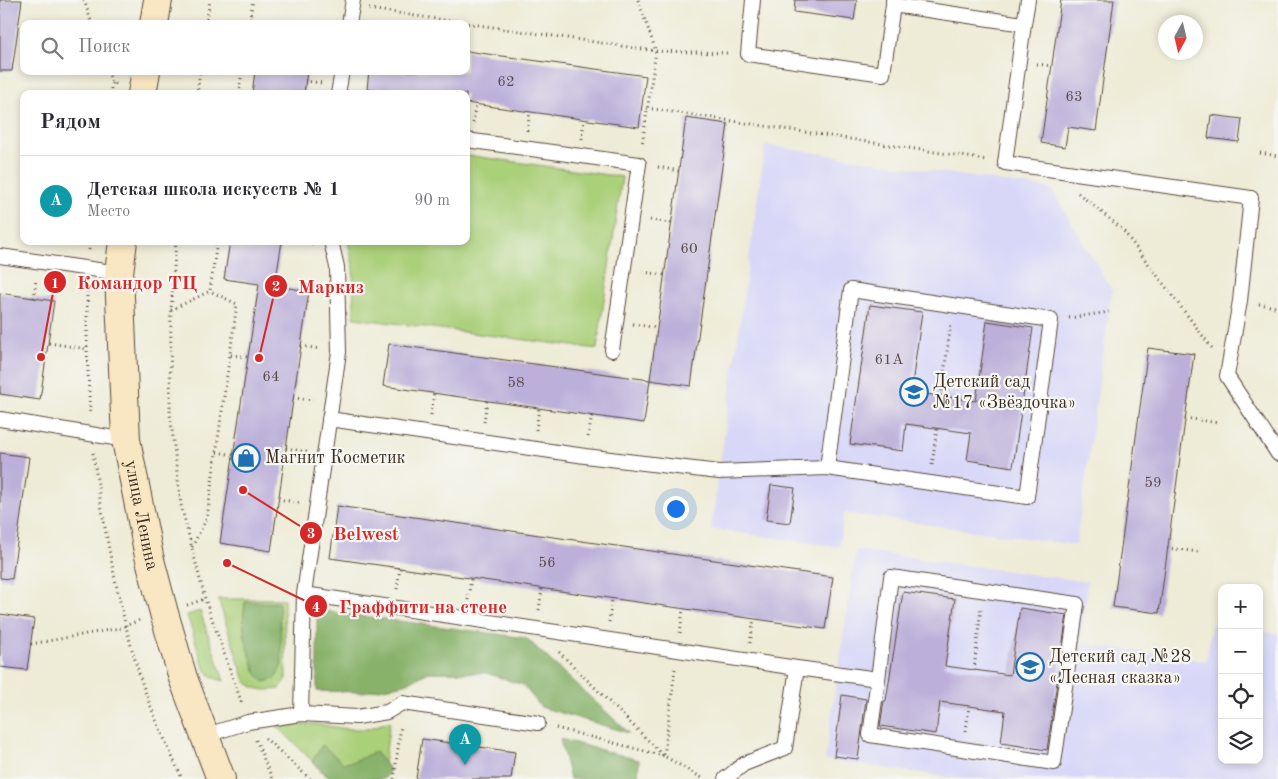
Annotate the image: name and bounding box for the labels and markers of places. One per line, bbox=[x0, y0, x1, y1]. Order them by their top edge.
callout: Командор ТЦ bbox=[42, 265, 208, 299]
callout: Маркиз bbox=[263, 269, 374, 303]
place label: Детский сад №17 «Звёздочка» bbox=[933, 373, 1076, 412]
school or university icon: Детский сад №17 «Звёздочка» bbox=[899, 377, 929, 407]
shop icon: Магнит Косметик bbox=[231, 443, 261, 473]
place label: Магнит Косметик bbox=[265, 449, 406, 467]
callout: Belwest bbox=[298, 516, 409, 550]
callout: Граффити на стене bbox=[304, 589, 517, 623]
place label: Детский сад №28 «Лесная сказка» bbox=[1049, 648, 1191, 687]
school or university icon: Детский сад №28 «Лесная сказка» bbox=[1015, 652, 1045, 682]
pin: A bbox=[449, 724, 481, 765]

